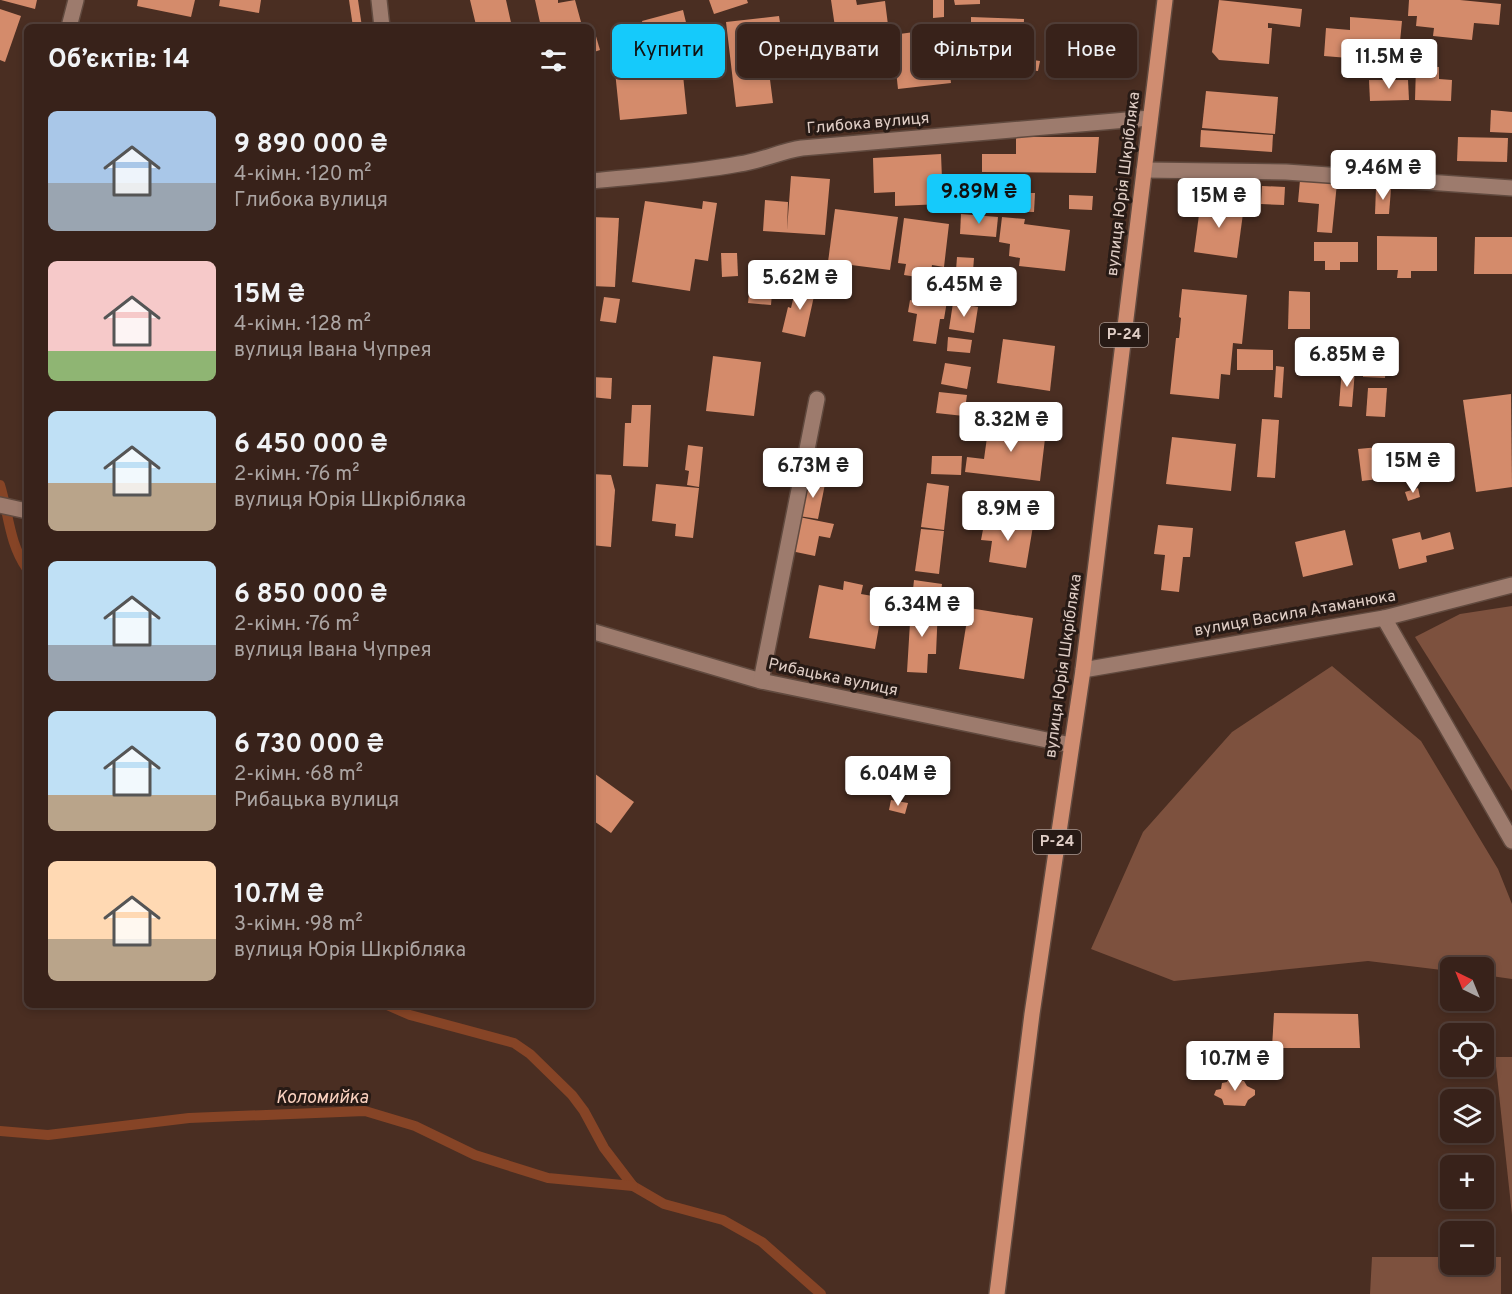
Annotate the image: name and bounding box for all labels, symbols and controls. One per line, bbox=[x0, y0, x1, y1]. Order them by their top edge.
chip: Купити bbox=[612, 24, 725, 78]
chip: Орендувати bbox=[737, 24, 900, 78]
chip: Фільтри bbox=[912, 24, 1034, 78]
chip: Нове bbox=[1046, 24, 1137, 78]
pin: 11.5M ₴ bbox=[1334, 39, 1444, 90]
text: Об’єктів: 14 bbox=[48, 44, 190, 77]
icon: filters bbox=[537, 44, 570, 77]
text: 11.5M ₴ bbox=[1355, 45, 1423, 71]
street label: вулиця Юрія Шкрібляка bbox=[1103, 91, 1145, 277]
street label: Глибока вулиця bbox=[806, 109, 930, 139]
text: 9 890 000 ₴ bbox=[234, 129, 388, 162]
icon: home bbox=[96, 135, 168, 207]
pin: 9.46M ₴ bbox=[1328, 150, 1438, 201]
text: 9.46M ₴ bbox=[1345, 156, 1421, 182]
text: 4-кімн. · 120 m² bbox=[234, 162, 372, 188]
pin: 9.89M ₴ bbox=[924, 174, 1034, 225]
pin: 15M ₴ bbox=[1177, 178, 1261, 229]
text: 9.89M ₴ bbox=[941, 180, 1017, 206]
text: 15M ₴ bbox=[1192, 184, 1246, 210]
text: Глибока вулиця bbox=[234, 188, 388, 214]
pin: 5.62M ₴ bbox=[745, 260, 855, 311]
text: 5.62M ₴ bbox=[762, 266, 838, 292]
pin: 6.45M ₴ bbox=[909, 267, 1019, 318]
text: 6.45M ₴ bbox=[926, 273, 1002, 299]
text: 15M ₴ bbox=[234, 279, 305, 312]
icon: home bbox=[96, 285, 168, 357]
text: 4-кімн. · 128 m² bbox=[234, 312, 371, 338]
road number: Р-24 bbox=[1100, 323, 1148, 347]
pin: 6.85M ₴ bbox=[1292, 337, 1402, 388]
text: вулиця Івана Чупрея bbox=[234, 338, 432, 364]
text: 6.85M ₴ bbox=[1309, 343, 1385, 369]
pin: 8.32M ₴ bbox=[956, 402, 1066, 453]
text: 8.32M ₴ bbox=[973, 408, 1049, 434]
text: 6 450 000 ₴ bbox=[234, 429, 388, 462]
icon: home bbox=[96, 435, 168, 507]
pin: 15M ₴ bbox=[1371, 443, 1455, 494]
pin: 6.73M ₴ bbox=[758, 448, 868, 499]
text: 15M ₴ bbox=[1386, 449, 1440, 475]
text: 6.73M ₴ bbox=[777, 454, 849, 480]
text: 2-кімн. · 76 m² bbox=[234, 462, 359, 488]
text: вулиця Юрія Шкрібляка bbox=[234, 488, 466, 514]
pin: 8.9M ₴ bbox=[959, 491, 1057, 542]
text: 8.9M ₴ bbox=[976, 497, 1040, 523]
street label: вулиця Юрія Шкрібляка bbox=[1041, 573, 1087, 759]
text: 6 850 000 ₴ bbox=[234, 579, 387, 612]
icon: home bbox=[96, 585, 168, 657]
street label: вулиця Василя Атаманюка bbox=[1193, 586, 1397, 642]
pin: 6.34M ₴ bbox=[867, 587, 977, 638]
text: 6.34M ₴ bbox=[884, 593, 960, 619]
text: 2-кімн. · 76 m² bbox=[234, 612, 359, 638]
text: вулиця Івана Чупрея bbox=[234, 638, 432, 664]
street label: Рибацька вулиця bbox=[766, 654, 900, 702]
text: 6 730 000 ₴ bbox=[234, 729, 384, 762]
icon: home bbox=[96, 735, 168, 807]
pin: 6.04M ₴ bbox=[843, 756, 953, 807]
text: 2-кімн. · 68 m² bbox=[234, 762, 363, 788]
text: 6.04M ₴ bbox=[859, 762, 937, 788]
text: Рибацька вулиця bbox=[234, 788, 399, 814]
road number: Р-24 bbox=[1033, 830, 1081, 854]
text: 10.7M ₴ bbox=[234, 879, 324, 912]
icon: home bbox=[96, 885, 168, 957]
text: 3-кімн. · 98 m² bbox=[234, 912, 363, 938]
text: вулиця Юрія Шкрібляка bbox=[234, 938, 466, 964]
north arrow bbox=[1440, 957, 1494, 1011]
map controls bbox=[1440, 957, 1494, 1275]
button: locate bbox=[1440, 1023, 1494, 1077]
pin: 10.7M ₴ bbox=[1180, 1041, 1290, 1092]
text: 10.7M ₴ bbox=[1200, 1047, 1270, 1073]
water label: Коломийка bbox=[276, 1087, 369, 1110]
button: layers bbox=[1440, 1089, 1494, 1143]
button: + bbox=[1440, 1155, 1494, 1209]
button: − bbox=[1440, 1221, 1494, 1275]

